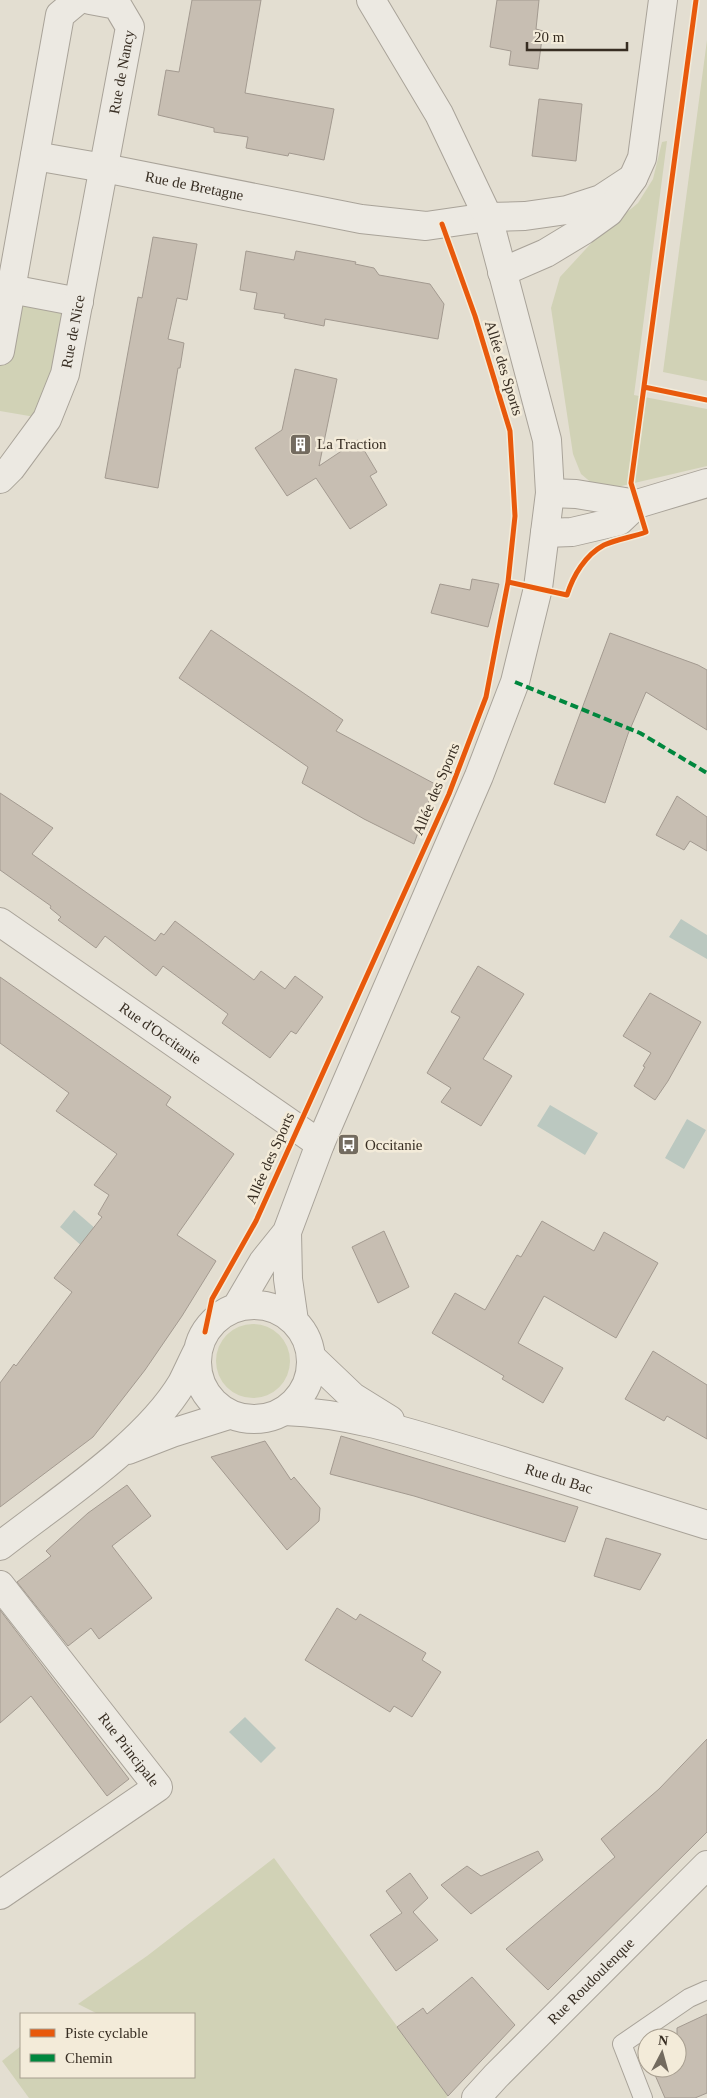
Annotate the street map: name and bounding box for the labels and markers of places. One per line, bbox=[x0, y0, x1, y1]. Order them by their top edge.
building icon: La Traction bbox=[289, 432, 313, 456]
place label: La Traction bbox=[317, 436, 387, 452]
bus stop icon: Occitanie bbox=[337, 1133, 361, 1157]
place label: Occitanie bbox=[365, 1137, 423, 1153]

